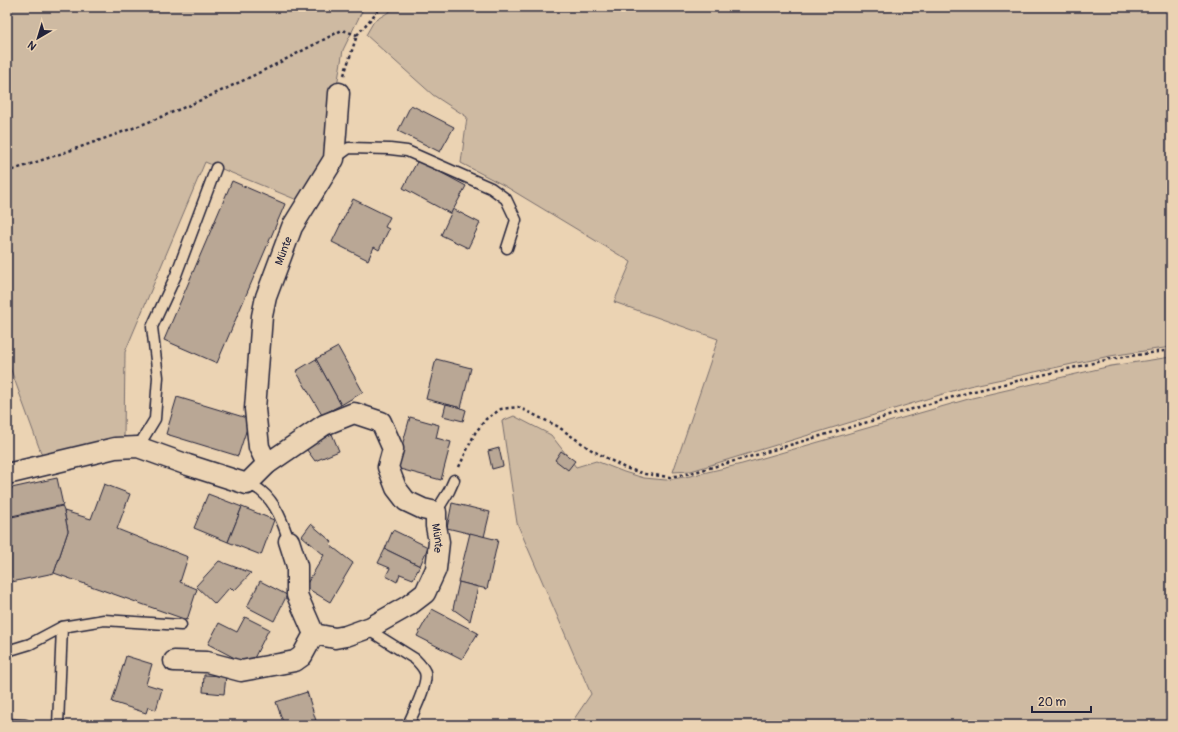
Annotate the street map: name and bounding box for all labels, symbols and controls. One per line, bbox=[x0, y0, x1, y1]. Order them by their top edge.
north arrow bbox=[18, 18, 58, 58]
text: N bbox=[25, 38, 39, 53]
street label: Münte bbox=[272, 234, 295, 267]
street label: Münte bbox=[429, 522, 446, 554]
scale bar bbox=[1032, 688, 1091, 714]
text: 20 m bbox=[1038, 695, 1067, 710]

